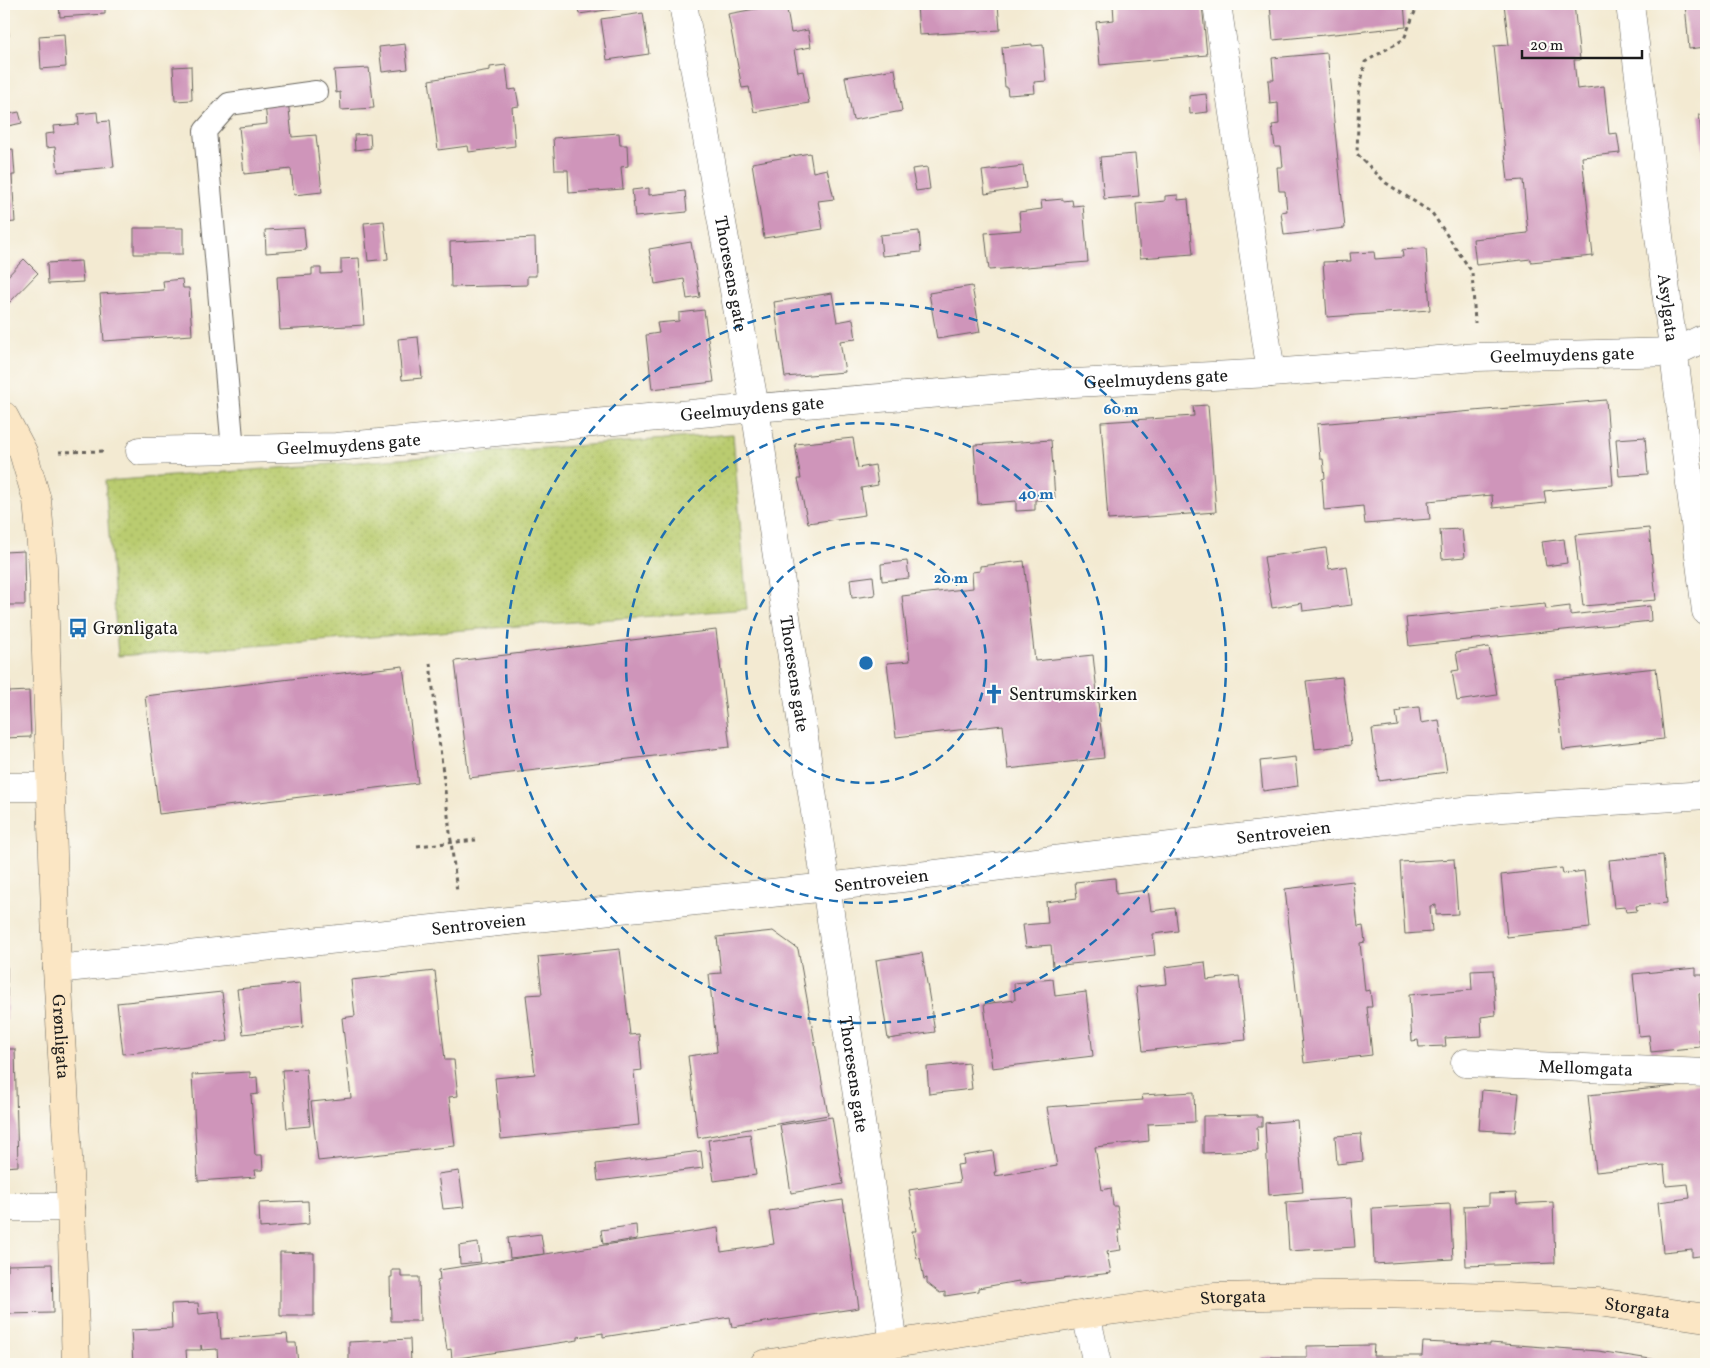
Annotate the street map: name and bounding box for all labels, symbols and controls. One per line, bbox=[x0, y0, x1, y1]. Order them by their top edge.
scale bar bbox=[1522, 28, 1642, 60]
text: 20 m bbox=[1530, 36, 1563, 57]
street label: Thoresens gate bbox=[707, 214, 752, 334]
street label: Asylgata bbox=[1650, 272, 1683, 343]
street label: Geelmuydens gate bbox=[1490, 342, 1635, 371]
street label: Geelmuydens gate bbox=[1084, 364, 1229, 396]
street label: Geelmuydens gate bbox=[679, 391, 825, 429]
text: 60 m bbox=[1104, 400, 1139, 421]
street label: Geelmuydens gate bbox=[277, 428, 422, 462]
text: 40 m bbox=[1018, 485, 1054, 506]
text: 20 m bbox=[934, 569, 969, 590]
street label: Thoresens gate bbox=[772, 614, 814, 734]
bus stop icon: Grønligata bbox=[67, 617, 89, 639]
place label: Grønligata bbox=[93, 617, 178, 642]
centre of rings bbox=[857, 654, 875, 672]
church icon: Sentrumskirken bbox=[983, 683, 1005, 705]
place label: Sentrumskirken bbox=[1009, 683, 1138, 708]
street label: Sentroveien bbox=[1235, 816, 1333, 852]
street label: Sentroveien bbox=[833, 864, 930, 900]
street label: Sentroveien bbox=[430, 908, 528, 943]
street label: Grønligata bbox=[45, 994, 74, 1080]
street label: Thoresens gate bbox=[831, 1015, 873, 1135]
street label: Mellomgata bbox=[1538, 1055, 1634, 1084]
street label: Storgata bbox=[1198, 1285, 1267, 1313]
street label: Storgata bbox=[1602, 1292, 1672, 1327]

